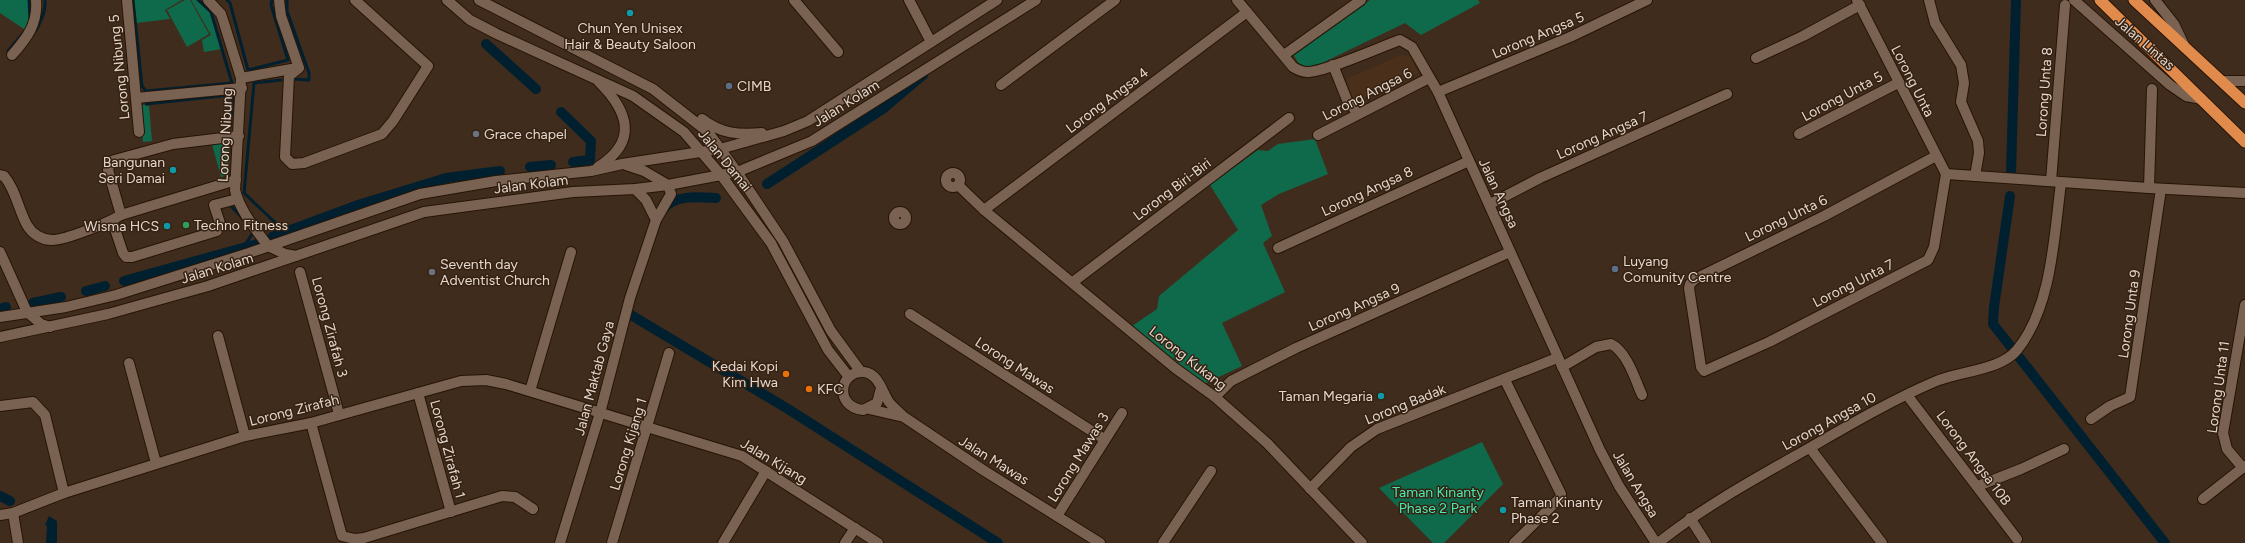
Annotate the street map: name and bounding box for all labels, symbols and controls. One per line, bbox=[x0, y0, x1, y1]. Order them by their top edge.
marker: Chun Yen Unisex Hair & Beauty Saloon bbox=[625, 8, 635, 18]
street label: Lorong Angsa 5 bbox=[1490, 8, 1587, 63]
street label: Jalan Lintas bbox=[2112, 13, 2178, 74]
street label: Lorong Nibung 5 bbox=[106, 14, 133, 120]
place label: Chun Yen Unisex Hair & Beauty Saloon bbox=[564, 20, 696, 53]
street label: Lorong Unta bbox=[1887, 43, 1938, 120]
street label: Lorong Unta 8 bbox=[2033, 47, 2056, 137]
street label: Lorong Angsa 4 bbox=[1063, 64, 1152, 137]
street label: Lorong Angsa 6 bbox=[1320, 65, 1415, 124]
street label: Lorong Unta 5 bbox=[1799, 68, 1886, 125]
street label: Jalan Kolam bbox=[810, 76, 882, 130]
place label: CIMB bbox=[737, 78, 771, 95]
marker: CIMB bbox=[724, 81, 734, 91]
street label: Lorong Nibung bbox=[215, 88, 236, 182]
street label: Lorong Angsa 7 bbox=[1554, 108, 1651, 163]
place label: Grace chapel bbox=[484, 126, 567, 143]
street label: Jalan Damai bbox=[694, 126, 755, 195]
marker: Grace chapel bbox=[471, 129, 481, 139]
place label: Bangunan Seri Damai bbox=[98, 154, 165, 187]
street label: Lorong Biri-Biri bbox=[1130, 155, 1215, 224]
street label: Jalan Angsa bbox=[1475, 156, 1522, 231]
street label: Lorong Angsa 8 bbox=[1319, 163, 1416, 220]
marker: Bangunan Seri Damai bbox=[168, 165, 178, 175]
street label: Jalan Kolam bbox=[493, 172, 569, 197]
street label: Lorong Unta 6 bbox=[1742, 191, 1830, 246]
place label: Techno Fitness bbox=[194, 217, 288, 234]
place label: Wisma HCS bbox=[84, 218, 159, 235]
marker: Techno Fitness bbox=[181, 220, 191, 230]
marker: Wisma HCS bbox=[162, 221, 172, 231]
street label: Jalan Kolam bbox=[179, 249, 255, 288]
place label: Luyang Comunity Centre bbox=[1623, 253, 1732, 286]
street label: Lorong Unta 7 bbox=[1810, 255, 1897, 311]
place label: Seventh day Adventist Church bbox=[440, 256, 550, 289]
marker: Luyang Comunity Centre bbox=[1610, 264, 1620, 274]
marker: Seventh day Adventist Church bbox=[427, 267, 437, 277]
street label: Lorong Unta 9 bbox=[2115, 269, 2144, 359]
street label: Lorong Zirafah 3 bbox=[308, 275, 351, 379]
street label: Lorong Angsa 9 bbox=[1306, 280, 1403, 335]
street label: Jalan Maktab Gaya bbox=[571, 319, 618, 437]
street label: Lorong Kukang bbox=[1145, 323, 1230, 394]
street label: Lorong Mawas bbox=[972, 333, 1058, 397]
street label: Lorong Unta 11 bbox=[2204, 340, 2233, 434]
place label: Kedai Kopi Kim Hwa bbox=[712, 358, 778, 391]
marker: Kedai Kopi Kim Hwa bbox=[781, 369, 791, 379]
street label: Lorong Badak bbox=[1362, 380, 1448, 428]
place label: KFC bbox=[817, 381, 843, 398]
marker: KFC bbox=[804, 384, 814, 394]
place label: Taman Megaria bbox=[1279, 388, 1373, 405]
street label: Lorong Angsa 10 bbox=[1779, 389, 1879, 454]
street label: Lorong Zirafah bbox=[247, 391, 341, 430]
marker: Taman Megaria bbox=[1376, 391, 1386, 401]
street label: Lorong Kijang 1 bbox=[606, 396, 651, 492]
street label: Lorong Zirafah 1 bbox=[426, 398, 469, 500]
street label: Lorong Angsa 10B bbox=[1933, 408, 2015, 509]
street label: Lorong Mawas 3 bbox=[1044, 409, 1113, 505]
street label: Jalan Mawas bbox=[956, 432, 1032, 489]
street label: Jalan Kijang bbox=[737, 435, 810, 488]
street label: Jalan Angsa bbox=[1609, 448, 1662, 521]
park label: Taman Kinanty Phase 2 Park bbox=[1392, 484, 1484, 517]
place label: Taman Kinanty Phase 2 bbox=[1511, 494, 1603, 527]
marker: Taman Kinanty Phase 2 bbox=[1498, 505, 1508, 515]

